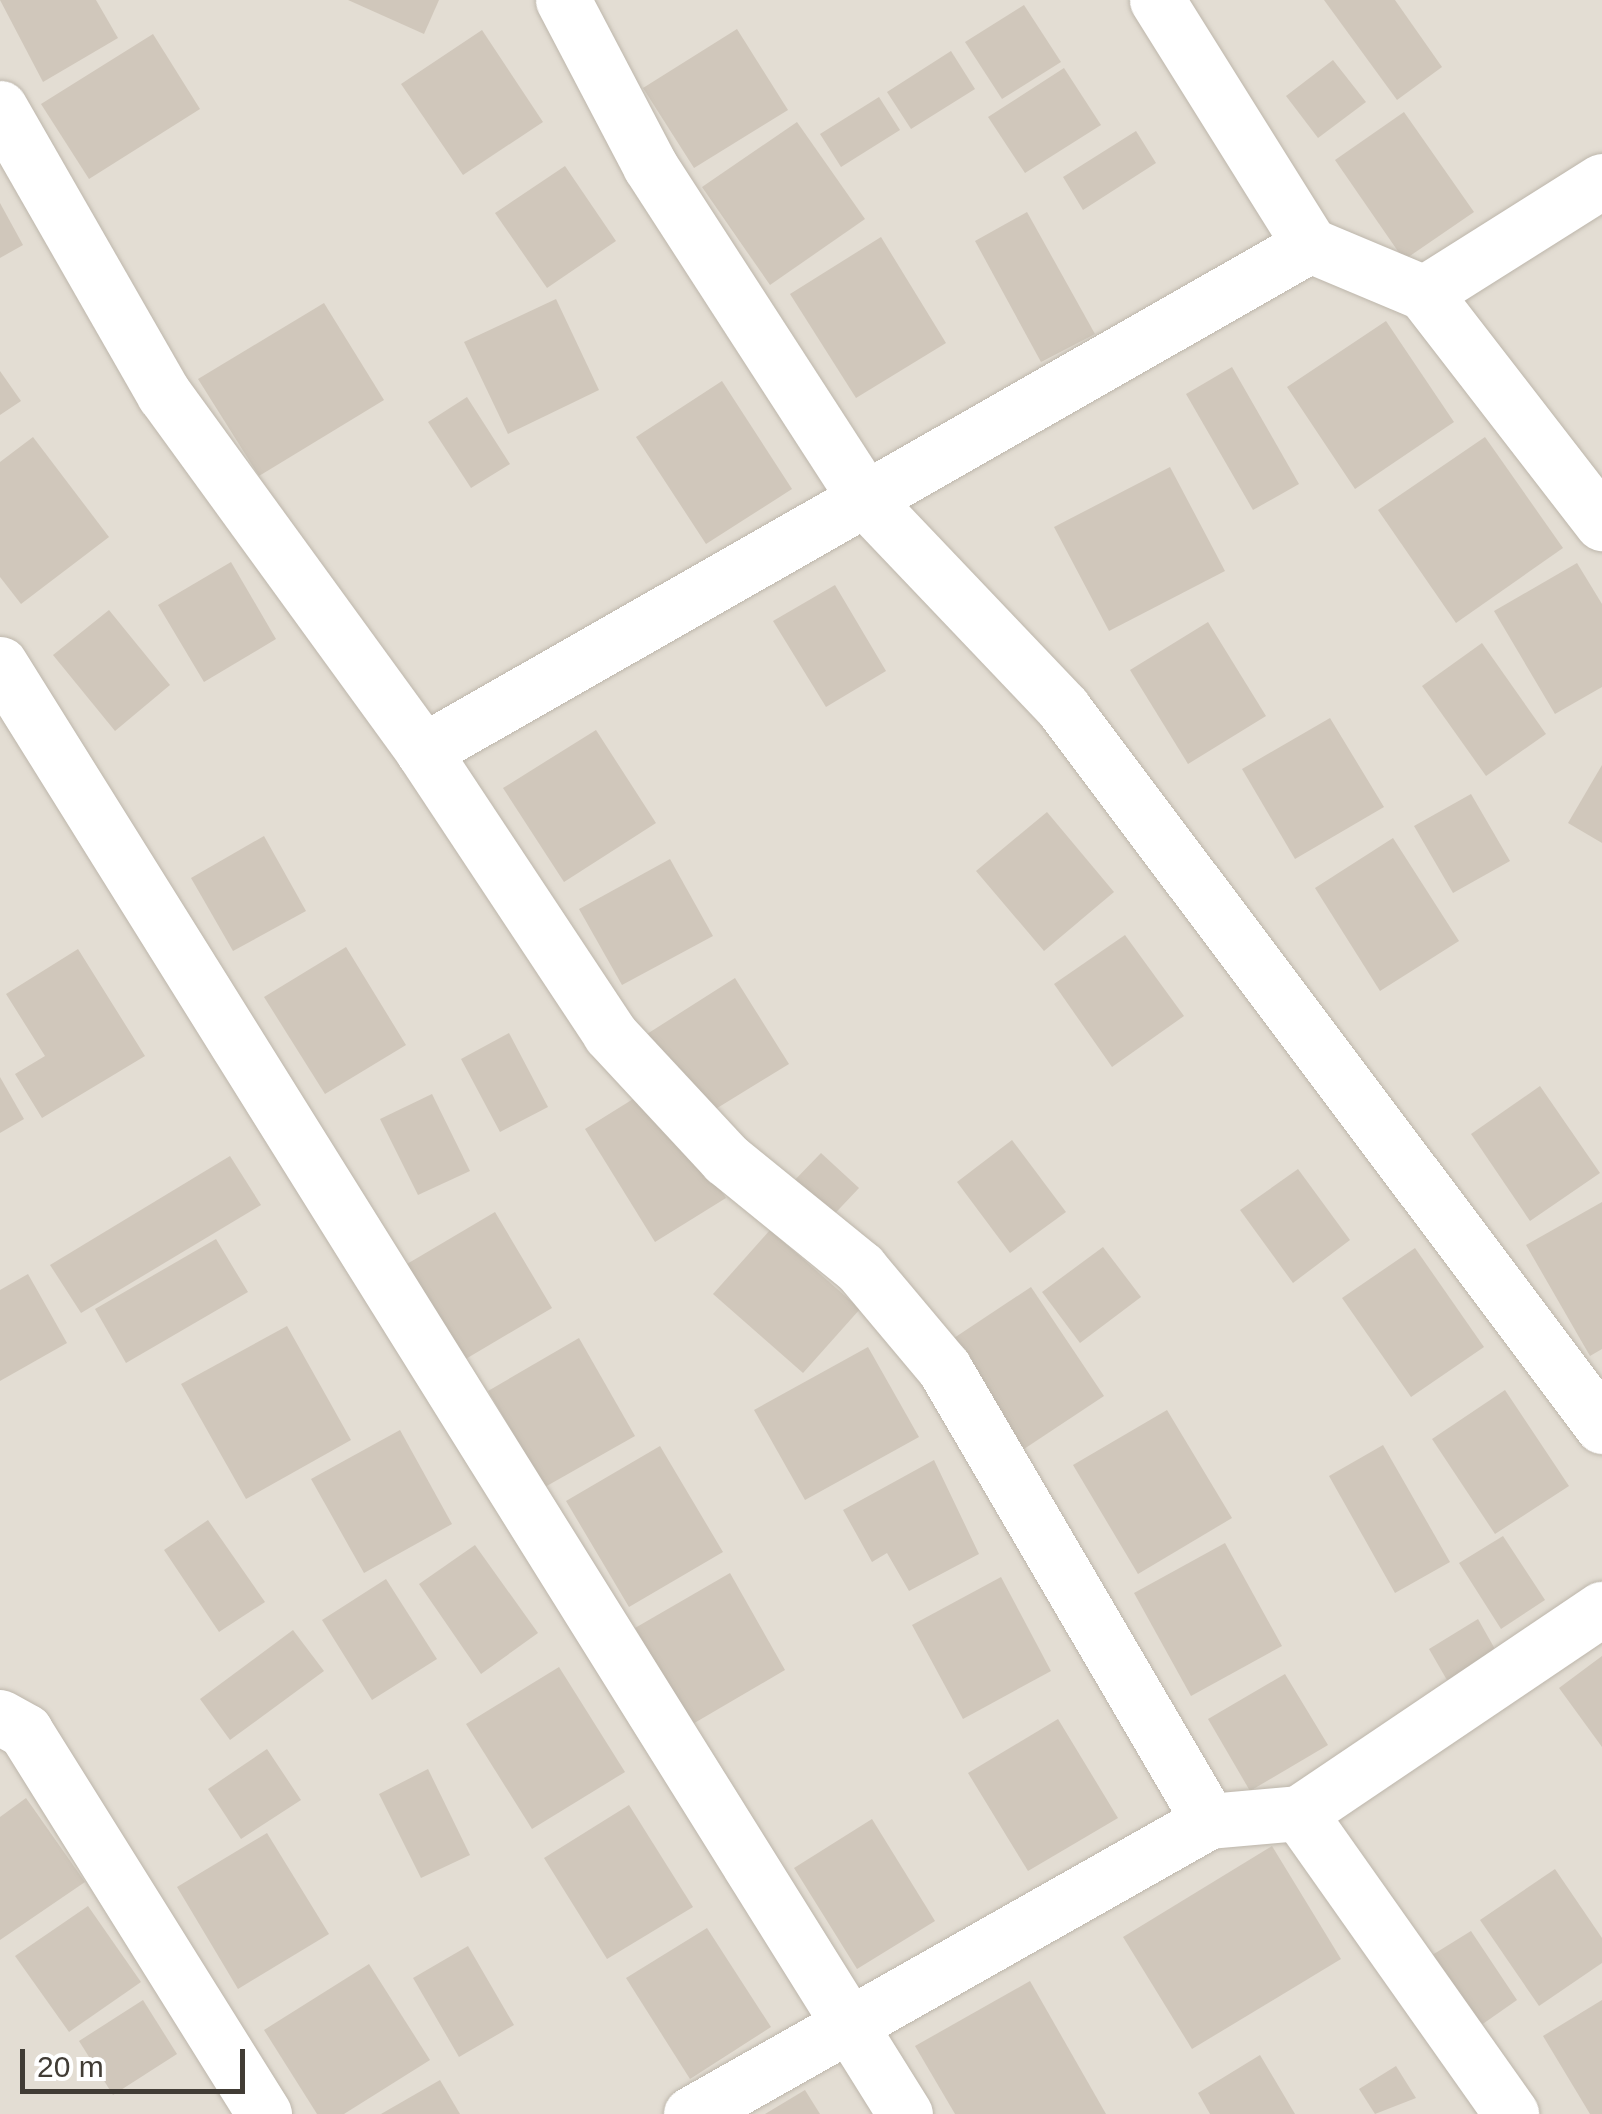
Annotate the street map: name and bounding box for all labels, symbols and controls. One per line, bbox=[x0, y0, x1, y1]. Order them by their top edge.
scale bar bbox=[25, 2029, 250, 2091]
text: 20 m bbox=[37, 2050, 104, 2083]

